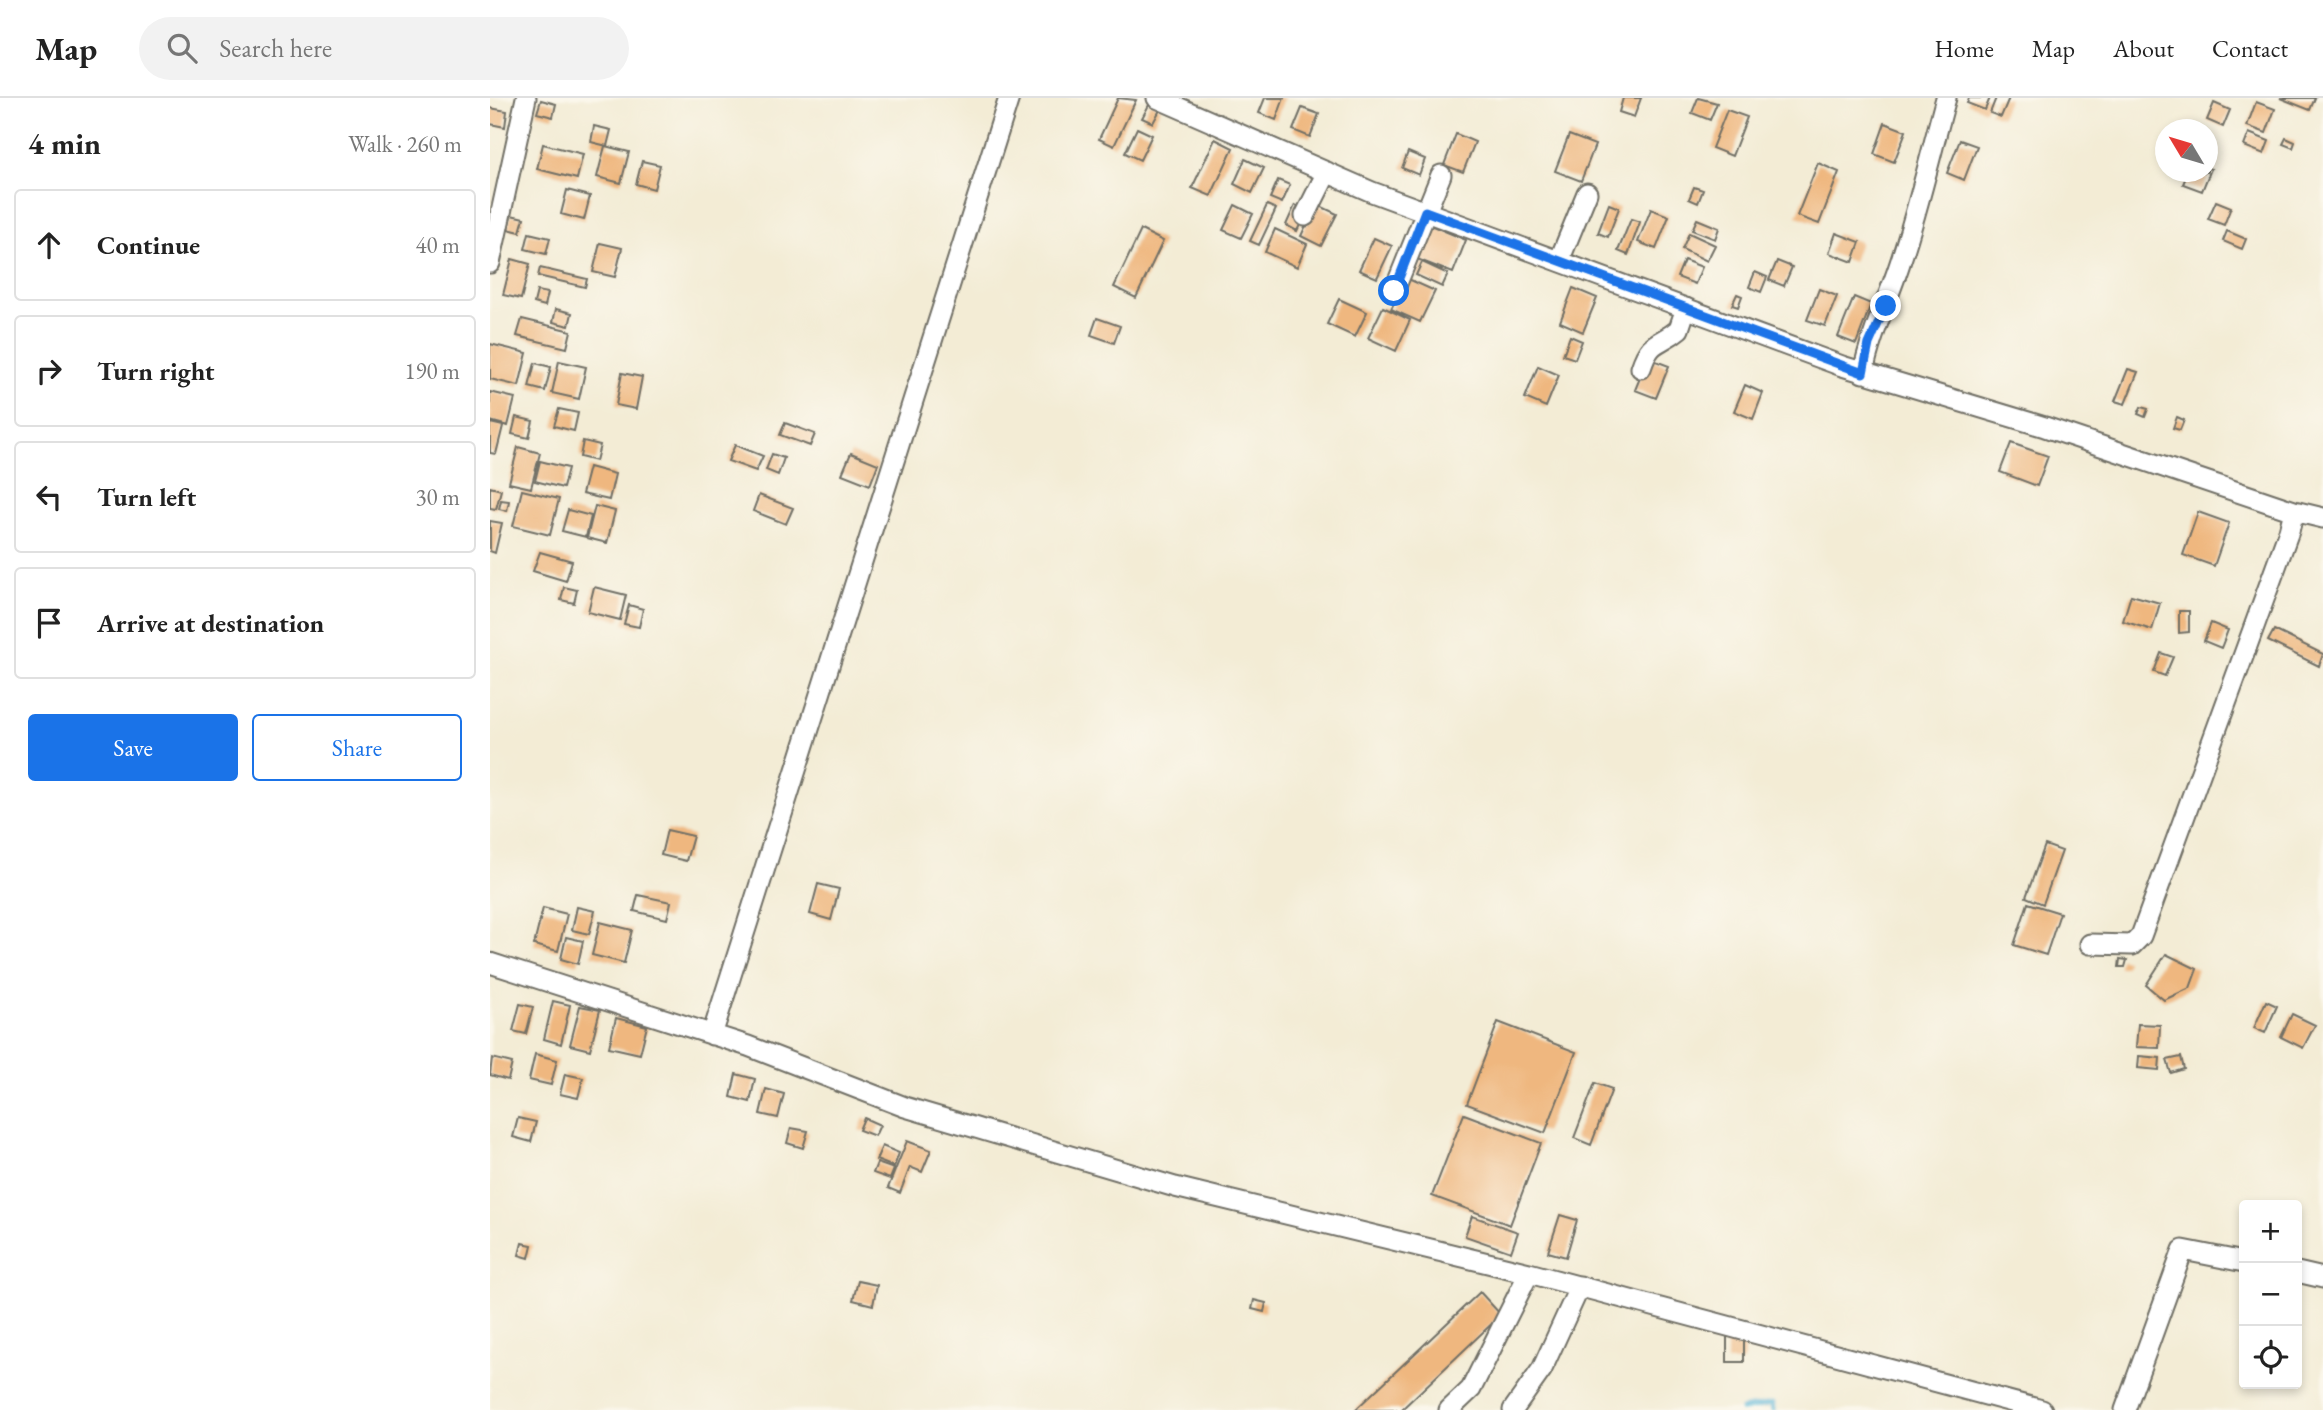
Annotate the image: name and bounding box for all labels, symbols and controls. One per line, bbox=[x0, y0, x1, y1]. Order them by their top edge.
search box bbox=[139, 17, 629, 80]
text: Map bbox=[35, 27, 97, 70]
icon: search bbox=[163, 29, 201, 67]
text: Search here bbox=[219, 31, 332, 65]
text: Home bbox=[1934, 33, 1994, 64]
text: Map bbox=[2032, 33, 2075, 64]
text: About bbox=[2113, 33, 2174, 64]
text: Contact bbox=[2212, 33, 2288, 64]
north arrow bbox=[2155, 119, 2218, 182]
text: 4 min bbox=[28, 124, 101, 163]
text: Walk · 260 m bbox=[348, 129, 462, 159]
icon: ahead bbox=[30, 226, 68, 264]
text: Continue bbox=[97, 228, 200, 262]
text: 40 m bbox=[415, 230, 460, 260]
route start bbox=[1378, 275, 1409, 306]
route end bbox=[1870, 290, 1901, 321]
icon: right bbox=[30, 352, 68, 390]
text: Turn right bbox=[97, 354, 215, 388]
text: 190 m bbox=[404, 356, 460, 386]
icon: left bbox=[30, 478, 68, 516]
text: Turn left bbox=[97, 480, 196, 514]
text: 30 m bbox=[415, 482, 460, 512]
icon: arrive bbox=[30, 604, 68, 642]
text: Arrive at destination bbox=[97, 606, 324, 640]
button: Save bbox=[28, 714, 238, 781]
button: Share bbox=[252, 714, 462, 781]
map controls bbox=[2239, 1200, 2302, 1389]
button: + bbox=[2239, 1200, 2302, 1263]
button: − bbox=[2239, 1263, 2302, 1326]
button: locate bbox=[2239, 1326, 2302, 1389]

